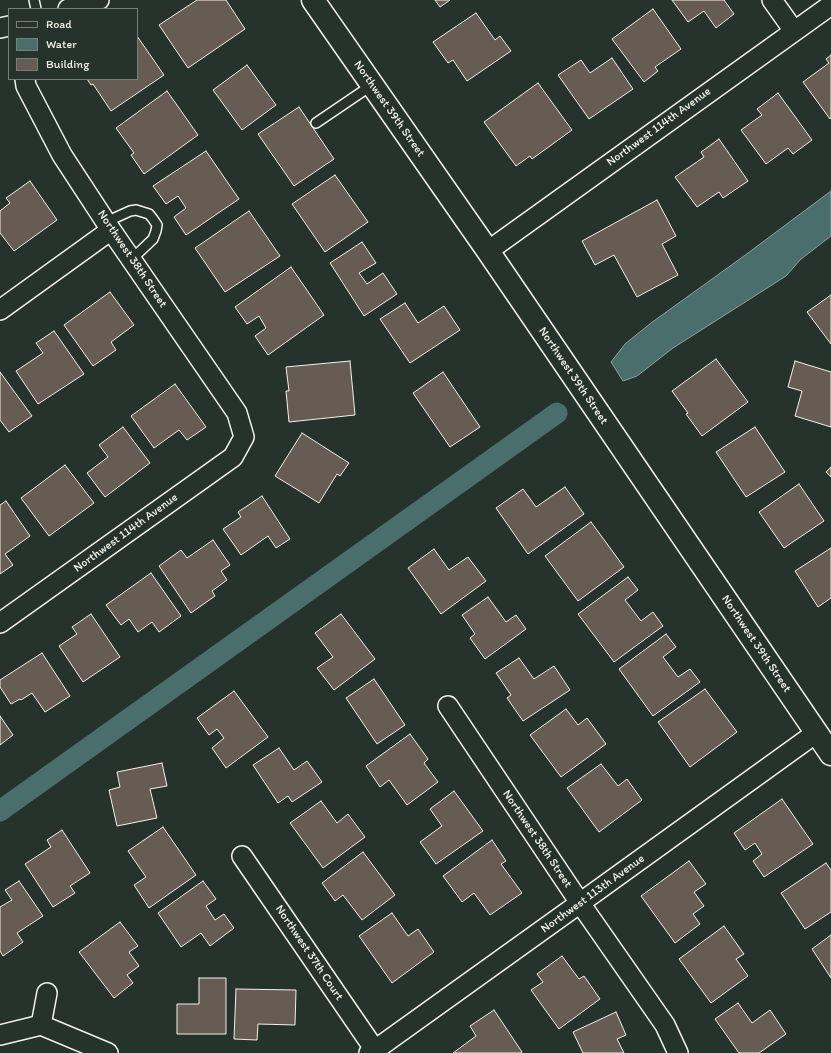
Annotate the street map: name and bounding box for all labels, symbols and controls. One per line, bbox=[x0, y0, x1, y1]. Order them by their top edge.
legend bbox=[8, 8, 138, 80]
text: Road bbox=[46, 17, 72, 31]
text: Water bbox=[46, 37, 77, 51]
text: Building bbox=[46, 57, 89, 71]
street label: Northwest 39th Street bbox=[350, 58, 428, 160]
street label: Northwest 114th Avenue bbox=[604, 84, 714, 170]
street label: Northwest 38th Street bbox=[94, 208, 170, 310]
street label: Northwest 39th Street bbox=[535, 325, 611, 427]
street label: Northwest 114th Avenue bbox=[71, 490, 181, 576]
street label: Northwest 39th Street bbox=[718, 593, 794, 695]
street label: Northwest 38th Street bbox=[499, 788, 575, 890]
street label: Northwest 113th Avenue bbox=[538, 851, 648, 937]
street label: Northwest 37th Court bbox=[272, 903, 346, 1003]

